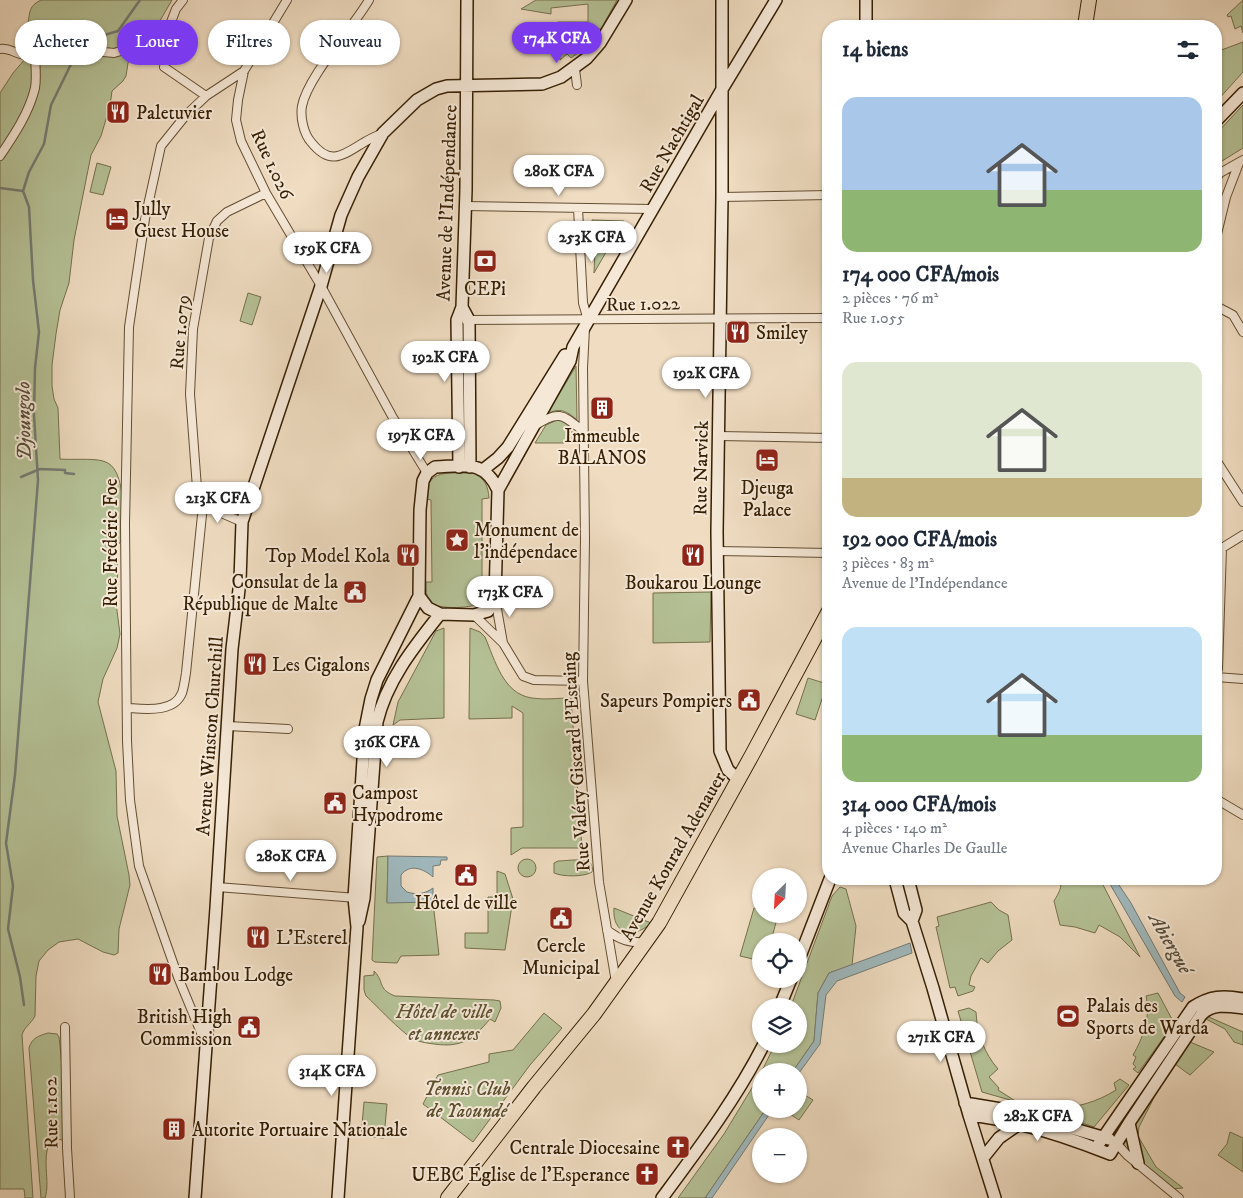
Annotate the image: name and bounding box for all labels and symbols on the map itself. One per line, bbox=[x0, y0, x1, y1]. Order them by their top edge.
pin: 174K CFA bbox=[505, 22, 609, 64]
street label: Rue Nachtigal bbox=[635, 91, 710, 197]
restaurant icon: Paletuvier bbox=[105, 99, 131, 125]
place label: Paletuvier bbox=[136, 102, 212, 125]
street label: Avenue de l'Indépendance bbox=[433, 104, 462, 302]
street label: Rue 1.026 bbox=[245, 126, 298, 204]
pin: 280K CFA bbox=[507, 154, 611, 197]
place label: Jully Guest House bbox=[132, 198, 229, 243]
hotel icon: Jully Guest House bbox=[104, 206, 130, 232]
pin: 253K CFA bbox=[540, 220, 644, 263]
pin: 159K CFA bbox=[275, 232, 379, 274]
bank icon: CEPi bbox=[472, 248, 498, 274]
place label: CEPi bbox=[464, 278, 506, 301]
street label: Rue 1.022 bbox=[606, 292, 681, 317]
street label: Rue 1.079 bbox=[166, 294, 195, 370]
restaurant icon: Smiley bbox=[725, 319, 751, 345]
place label: Smiley bbox=[756, 322, 809, 345]
pin: 192K CFA bbox=[393, 340, 497, 383]
pin: 192K CFA bbox=[654, 356, 758, 399]
water label: Djoungolo bbox=[11, 381, 38, 461]
building icon: Immeuble BALANOS bbox=[589, 395, 615, 421]
pin: 197K CFA bbox=[369, 418, 473, 461]
street label: Rue Narvick bbox=[689, 420, 714, 516]
place label: Immeuble BALANOS bbox=[557, 425, 647, 470]
hotel icon: Djeuga Palace bbox=[754, 447, 780, 473]
place label: Djeuga Palace bbox=[740, 477, 794, 522]
street label: Rue Frédéric Foe bbox=[100, 478, 123, 608]
pin: 213K CFA bbox=[166, 482, 270, 524]
place label: Monument de l'indépendace bbox=[474, 519, 579, 564]
place icon: Monument de l'indépendace bbox=[444, 527, 470, 553]
restaurant icon: Top Model Kola bbox=[395, 542, 421, 568]
restaurant icon: Boukarou Lounge bbox=[680, 542, 706, 568]
place label: Top Model Kola bbox=[265, 545, 390, 568]
place label: Consulat de la République de Malte bbox=[183, 571, 338, 617]
place label: Boukarou Lounge bbox=[625, 572, 761, 595]
pin: 173K CFA bbox=[458, 576, 562, 618]
public building icon: Consulat de la République de Malte bbox=[342, 579, 368, 605]
street label: Avenue Winston Churchill bbox=[192, 635, 229, 837]
restaurant icon: Les Cigalons bbox=[242, 651, 268, 677]
street label: Rue Valéry Giscard d'Estaing bbox=[557, 651, 596, 872]
place label: Les Cigalons bbox=[272, 654, 370, 677]
public building icon: Sapeurs Pompiers bbox=[736, 687, 762, 713]
place label: Sapeurs Pompiers bbox=[600, 690, 732, 713]
pin: 316K CFA bbox=[335, 726, 439, 768]
street label: Avenue Konrad Adenauer bbox=[615, 768, 731, 945]
place label: Campost Hypodrome bbox=[352, 782, 443, 827]
public building icon: Campost Hypodrome bbox=[322, 790, 348, 816]
pin: 280K CFA bbox=[239, 840, 343, 882]
public building icon: Hôtel de ville bbox=[453, 862, 479, 888]
north arrow bbox=[752, 868, 808, 922]
place label: Hôtel de ville bbox=[415, 892, 517, 915]
public building icon: Cercle Municipal bbox=[548, 905, 574, 931]
water label: Abiergué bbox=[1141, 907, 1199, 981]
restaurant icon: L'Esterel bbox=[245, 924, 271, 950]
place label: L'Esterel bbox=[276, 927, 348, 950]
place label: Cercle Municipal bbox=[522, 935, 600, 980]
restaurant icon: Bambou Lodge bbox=[147, 961, 173, 987]
place label: Bambou Lodge bbox=[178, 964, 293, 987]
place label: Palais des Sports de Warda bbox=[1086, 995, 1209, 1040]
park label: Hôtel de ville et annexes bbox=[395, 1001, 493, 1046]
sports icon: Palais des Sports de Warda bbox=[1055, 1003, 1081, 1029]
place label: British High Commission bbox=[137, 1006, 232, 1051]
public building icon: British High Commission bbox=[236, 1014, 262, 1040]
pin: 271K CFA bbox=[889, 1020, 993, 1063]
pin: 314K CFA bbox=[280, 1054, 384, 1097]
street label: Rue 1.102 bbox=[39, 1076, 64, 1149]
park label: Tennis Club de Yaoundé bbox=[424, 1078, 511, 1123]
pin: 282K CFA bbox=[986, 1100, 1090, 1142]
building icon: Autorite Portuaire Nationale bbox=[161, 1116, 187, 1142]
place label: Autorite Portuaire Nationale bbox=[192, 1119, 408, 1142]
church icon: Centrale Diocesaine bbox=[665, 1134, 691, 1160]
place label: Centrale Diocesaine bbox=[509, 1137, 660, 1160]
church icon: UEBC Église de l'Esperance bbox=[634, 1161, 660, 1187]
place label: UEBC Église de l'Esperance bbox=[411, 1163, 630, 1187]

